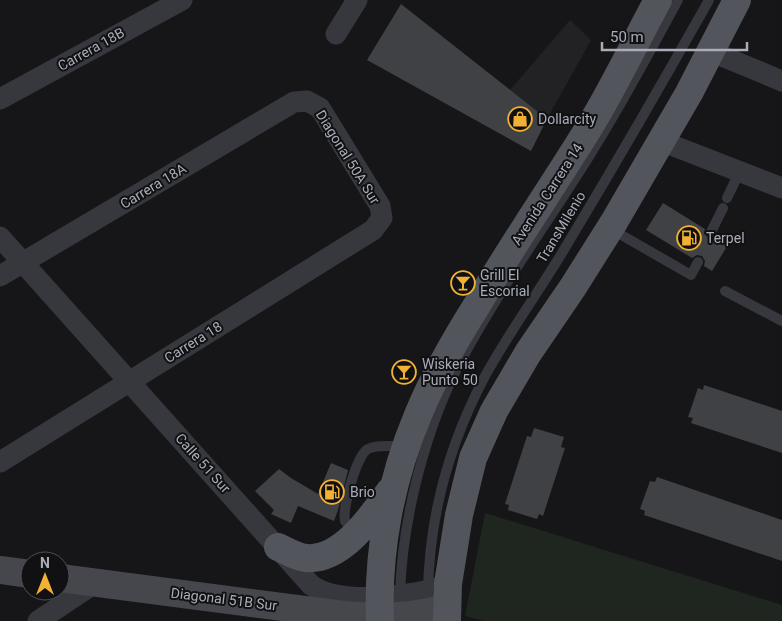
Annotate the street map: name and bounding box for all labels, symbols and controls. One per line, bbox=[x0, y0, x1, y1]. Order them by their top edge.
scale bar bbox=[602, 20, 747, 52]
street label: Carrera 18B bbox=[55, 24, 127, 74]
text: 50 m bbox=[610, 28, 644, 46]
shop icon: Dollarcity bbox=[507, 106, 533, 132]
street label: Diagonal 50A Sur bbox=[313, 107, 383, 207]
place label: Dollarcity bbox=[538, 111, 597, 127]
street label: Avenida Carrera 14 bbox=[508, 140, 586, 248]
street label: Carrera 18A bbox=[117, 160, 189, 212]
street label: TransMilenio bbox=[533, 188, 589, 266]
fuel station icon: Terpel bbox=[676, 225, 702, 251]
place label: Terpel bbox=[706, 230, 745, 246]
place label: Grill El Escorial bbox=[480, 267, 530, 299]
bar icon: Grill El Escorial bbox=[450, 270, 476, 296]
street label: Carrera 18 bbox=[161, 318, 225, 366]
place label: Wiskeria Punto 50 bbox=[422, 356, 478, 388]
bar icon: Wiskeria Punto 50 bbox=[391, 359, 417, 385]
street label: Calle 51 Sur bbox=[172, 430, 234, 496]
fuel station icon: Brio bbox=[319, 479, 345, 505]
place label: Brio bbox=[350, 484, 375, 500]
north arrow bbox=[20, 551, 70, 601]
text: N bbox=[40, 555, 50, 571]
street label: Diagonal 51B Sur bbox=[170, 585, 278, 613]

